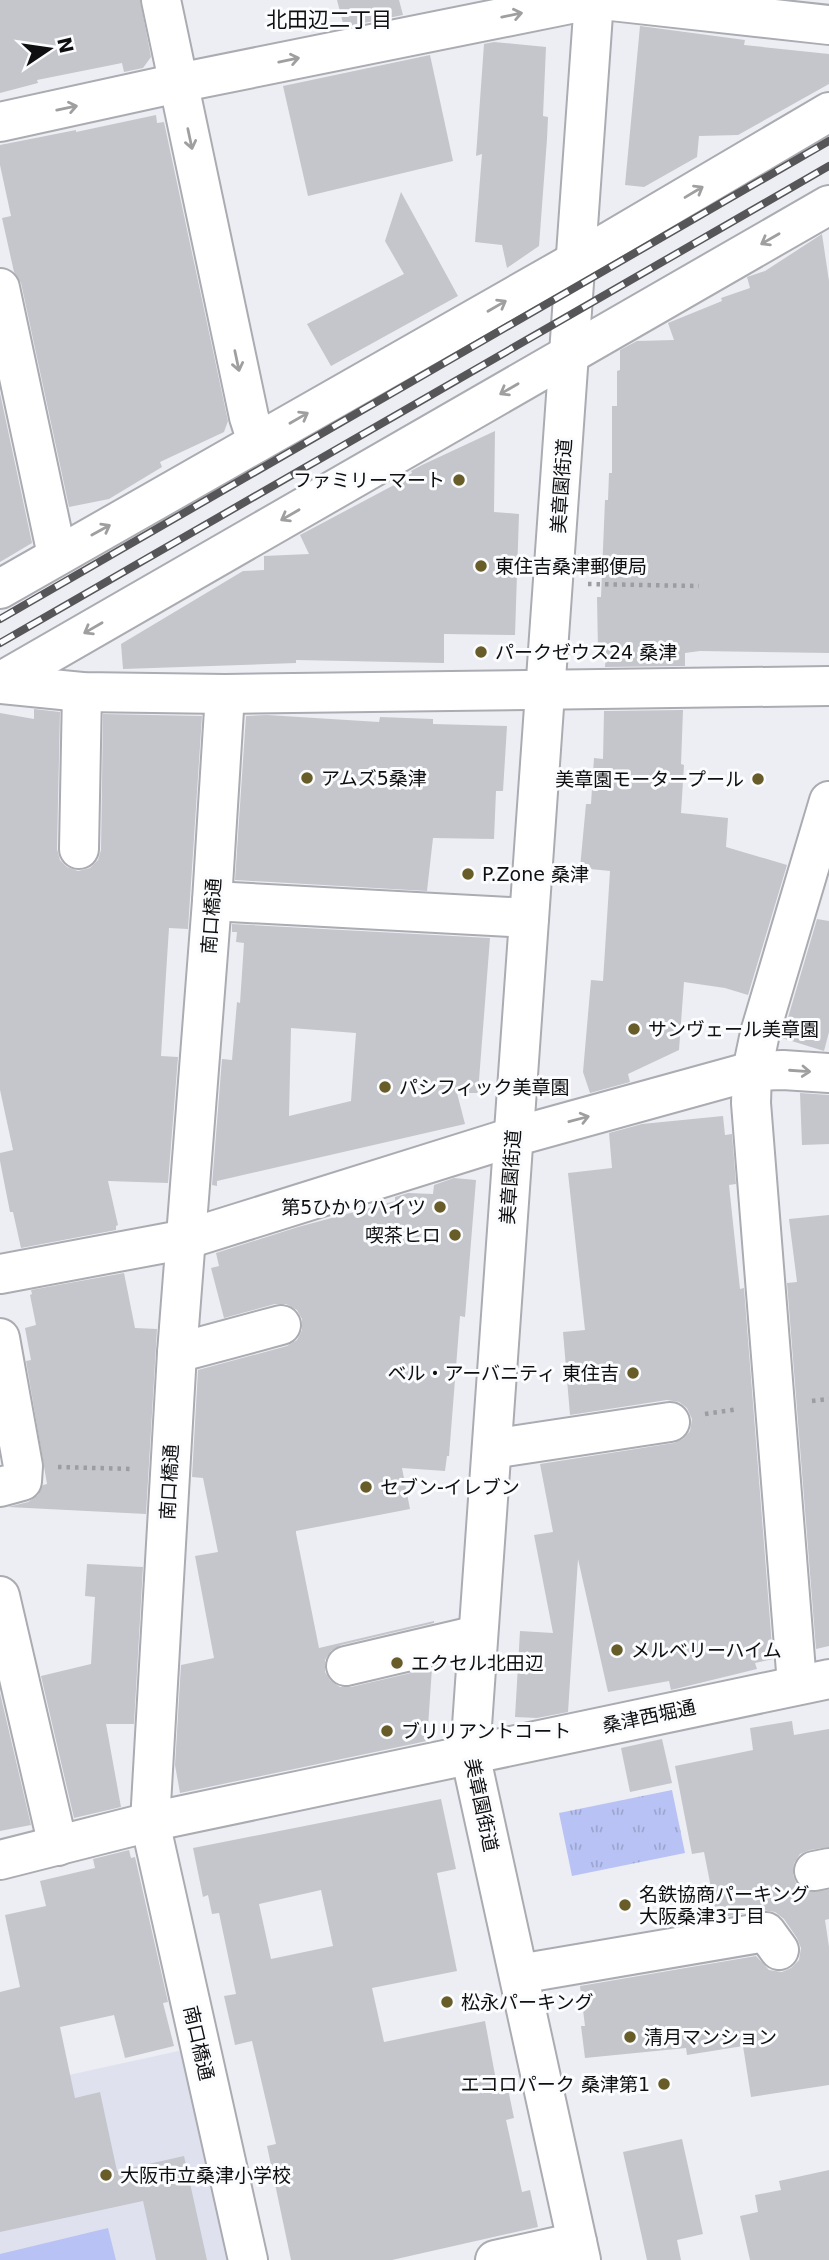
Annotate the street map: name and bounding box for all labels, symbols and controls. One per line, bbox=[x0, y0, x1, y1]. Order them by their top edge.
one-way arrow bbox=[500, 7, 523, 21]
district label: 北田辺二丁目 bbox=[266, 8, 392, 32]
north arrow bbox=[14, 14, 84, 84]
text: N bbox=[53, 35, 78, 55]
one-way arrow bbox=[277, 53, 300, 67]
one-way arrow bbox=[55, 100, 78, 114]
one-way arrow bbox=[184, 127, 197, 150]
one-way arrow bbox=[683, 185, 703, 199]
one-way arrow bbox=[760, 232, 780, 246]
one-way arrow bbox=[486, 299, 507, 312]
one-way arrow bbox=[231, 349, 245, 372]
one-way arrow bbox=[499, 383, 520, 396]
one-way arrow bbox=[289, 411, 309, 425]
street label: 美章園街道 bbox=[547, 438, 575, 534]
place label: ファミリーマート bbox=[293, 469, 445, 491]
marker: ファミリーマート bbox=[451, 472, 467, 488]
one-way arrow bbox=[281, 508, 301, 522]
one-way arrow bbox=[91, 523, 111, 537]
place label: 東住吉桑津郵便局 bbox=[495, 555, 647, 577]
marker: 東住吉桑津郵便局 bbox=[473, 558, 489, 574]
one-way arrow bbox=[83, 621, 103, 635]
place label: パークゼウス24 桑津 bbox=[495, 641, 677, 663]
marker: パークゼウス24 桑津 bbox=[473, 644, 489, 660]
place label: アムズ5桑津 bbox=[321, 767, 427, 789]
place label: 美章園モータープール bbox=[555, 768, 744, 790]
marker: アムズ5桑津 bbox=[299, 770, 315, 786]
marker: 美章園モータープール bbox=[750, 771, 766, 787]
place label: P.Zone 桑津 bbox=[482, 863, 589, 885]
marker: P.Zone 桑津 bbox=[460, 866, 476, 882]
street label: 南口橋通 bbox=[197, 877, 225, 955]
place label: サンヴェール美章園 bbox=[648, 1018, 819, 1040]
marker: サンヴェール美章園 bbox=[626, 1021, 642, 1037]
one-way arrow bbox=[788, 1065, 811, 1078]
place label: パシフィック美章園 bbox=[399, 1076, 570, 1098]
marker: パシフィック美章園 bbox=[377, 1079, 393, 1095]
one-way arrow bbox=[567, 1112, 590, 1125]
street label: 美章園街道 bbox=[496, 1129, 524, 1225]
place label: 第5ひかりハイツ bbox=[281, 1196, 426, 1218]
marker: 第5ひかりハイツ bbox=[432, 1199, 448, 1215]
place label: 喫茶ヒロ bbox=[365, 1224, 441, 1246]
marker: 喫茶ヒロ bbox=[447, 1227, 463, 1243]
place label: ベル・アーバニティ 東住吉 bbox=[387, 1362, 619, 1384]
marker: ベル・アーバニティ 東住吉 bbox=[625, 1365, 641, 1381]
street label: 南口橋通 bbox=[156, 1443, 182, 1521]
place label: セブン-イレブン bbox=[380, 1476, 520, 1498]
marker: セブン-イレブン bbox=[358, 1479, 374, 1495]
place label: メルベリーハイム bbox=[631, 1639, 782, 1661]
marker: メルベリーハイム bbox=[609, 1642, 625, 1658]
place label: エクセル北田辺 bbox=[411, 1652, 544, 1674]
marker: エクセル北田辺 bbox=[389, 1655, 405, 1671]
street label: 桑津西堀通 bbox=[600, 1695, 698, 1737]
place label: ブリリアントコート bbox=[401, 1720, 571, 1742]
marker: ブリリアントコート bbox=[379, 1723, 395, 1739]
street label: 美章園街道 bbox=[461, 1756, 503, 1854]
place label: 名鉄協商パーキング 大阪桑津3丁目 bbox=[639, 1883, 809, 1927]
marker: 名鉄協商パーキング 大阪桑津3丁目 bbox=[617, 1897, 633, 1913]
place label: 松永パーキング bbox=[461, 1991, 593, 2013]
marker: 松永パーキング bbox=[439, 1994, 455, 2010]
street label: 南口橋通 bbox=[180, 2003, 218, 2083]
place label: 清月マンション bbox=[644, 2026, 777, 2048]
marker: 清月マンション bbox=[622, 2029, 638, 2045]
place label: エコロパーク 桑津第1 bbox=[461, 2073, 650, 2095]
marker: エコロパーク 桑津第1 bbox=[656, 2076, 672, 2092]
place label: 大阪市立桑津小学校 bbox=[120, 2164, 291, 2186]
marker: 大阪市立桑津小学校 bbox=[98, 2167, 114, 2183]

